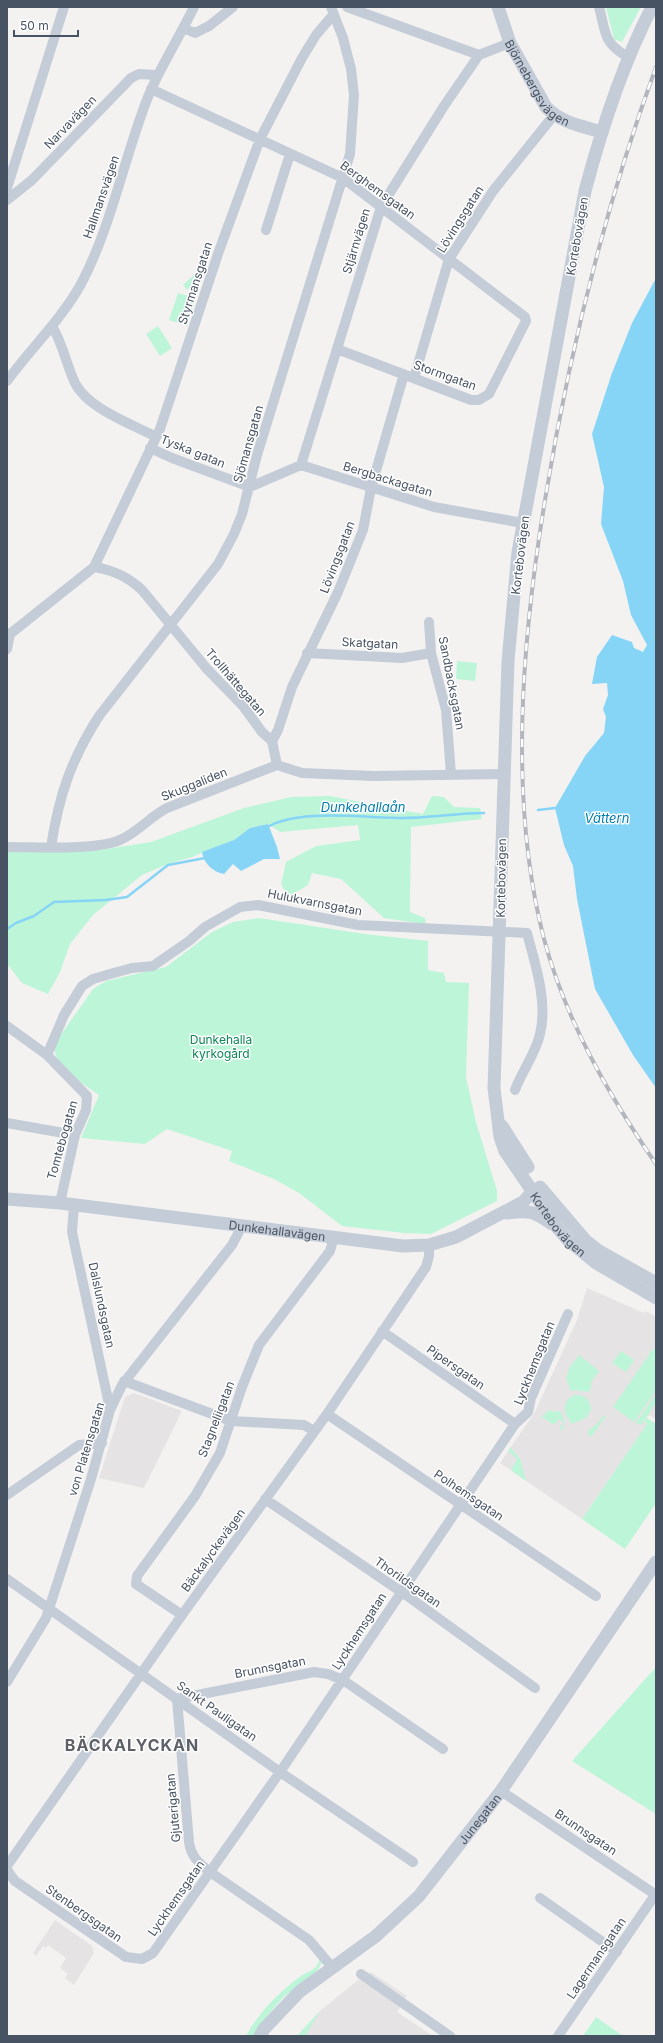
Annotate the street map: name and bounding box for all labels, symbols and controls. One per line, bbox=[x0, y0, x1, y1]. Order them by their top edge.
scale bar bbox=[14, 12, 78, 38]
text: 50 m bbox=[20, 18, 49, 33]
street label: Björnebergsvägen bbox=[502, 37, 572, 129]
street label: Narvavägen bbox=[41, 92, 99, 152]
street label: Hallmansvägen bbox=[80, 153, 122, 241]
street label: Berghemsgatan bbox=[337, 158, 419, 222]
street label: Lövingsgatan bbox=[433, 183, 487, 255]
street label: Kortebovägen bbox=[563, 196, 591, 276]
street label: Stjärnvägen bbox=[339, 206, 373, 276]
street label: Styrmansgatan bbox=[175, 240, 215, 326]
street label: Stormgatan bbox=[411, 357, 479, 393]
street label: Sjömansgatan bbox=[230, 403, 266, 485]
street label: Tyska gatan bbox=[158, 431, 228, 471]
street label: Bergbackagatan bbox=[341, 458, 435, 500]
street label: Kortebovägen bbox=[508, 515, 532, 595]
street label: Lövingsgatan bbox=[316, 519, 358, 595]
street label: Skatgatan bbox=[341, 634, 399, 652]
street label: Sandbacksgatan bbox=[436, 635, 468, 731]
street label: Trollhättegatan bbox=[203, 645, 269, 719]
street label: Skuggaliden bbox=[159, 764, 229, 804]
water label: Dunkehallaån bbox=[321, 799, 406, 815]
water label: Vättern bbox=[585, 810, 630, 826]
street label: Kortebovägen bbox=[493, 838, 509, 918]
street label: Hulukvarnsgatan bbox=[266, 885, 364, 919]
park label: Dunkehalla kyrkogård bbox=[190, 1032, 252, 1061]
street label: Tomtebogatan bbox=[44, 1099, 80, 1181]
street label: Kortebovägen bbox=[527, 1189, 589, 1259]
street label: Dunkehallavägen bbox=[228, 1217, 326, 1244]
street label: Dalslundsgatan bbox=[86, 1261, 118, 1349]
street label: Lyckhemsgatan bbox=[510, 1319, 558, 1407]
street label: Pipersgatan bbox=[424, 1341, 488, 1393]
street label: Stagneliigatan bbox=[195, 1379, 237, 1459]
street label: von Platensgatan bbox=[65, 1400, 107, 1498]
street label: Polhemsgatan bbox=[431, 1466, 507, 1524]
street label: Bäckalyckevägen bbox=[178, 1506, 248, 1594]
street label: Thorildsgatan bbox=[372, 1553, 444, 1611]
street label: Lyckhemsgatan bbox=[329, 1590, 389, 1672]
street label: Brunnsgatan bbox=[233, 1653, 307, 1681]
street label: Sankt Pauligatan bbox=[174, 1678, 260, 1744]
district label: BÄCKALYCKAN bbox=[65, 1735, 199, 1755]
street label: Gjuterigatan bbox=[163, 1773, 183, 1843]
street label: Junegatan bbox=[455, 1790, 504, 1847]
street label: Brunnsgatan bbox=[552, 1806, 620, 1858]
street label: Lyckhemsgatan bbox=[144, 1857, 208, 1939]
street label: Stenbergsgatan bbox=[43, 1881, 125, 1945]
street label: Lagermansgatan bbox=[563, 1914, 629, 2002]

